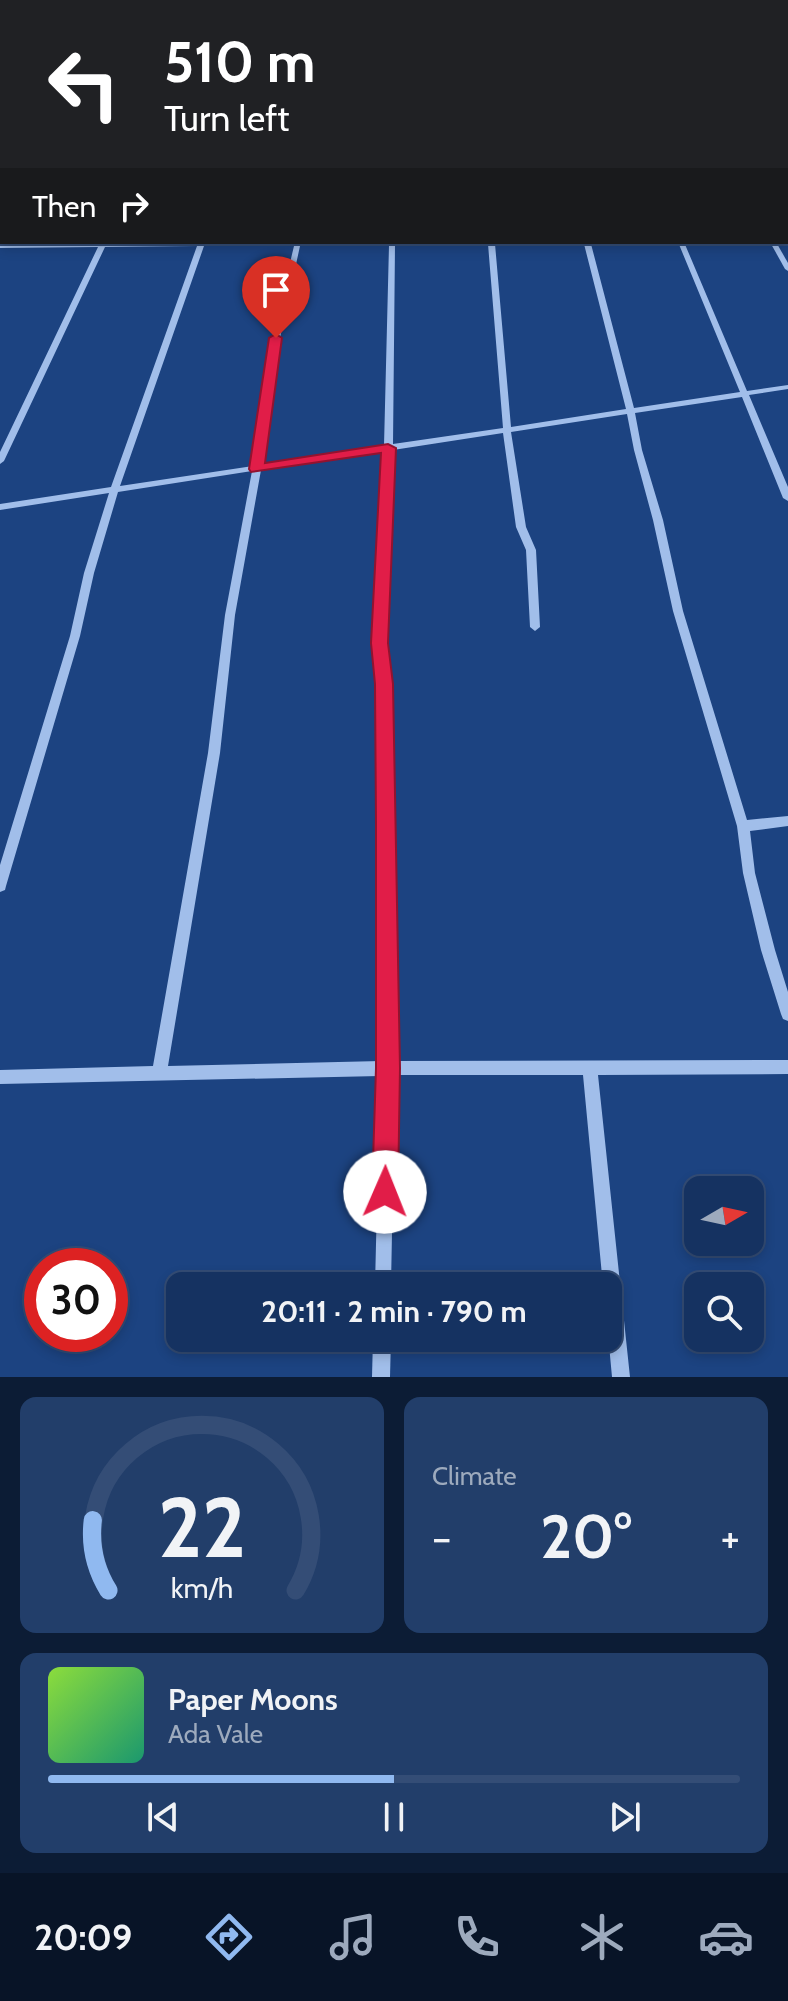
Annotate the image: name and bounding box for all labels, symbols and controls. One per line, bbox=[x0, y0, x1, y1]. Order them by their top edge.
text: 510 m bbox=[164, 28, 316, 96]
icon: left bbox=[32, 32, 136, 136]
text: Turn left bbox=[164, 96, 289, 140]
icon: right bbox=[112, 184, 156, 228]
text: Then bbox=[32, 188, 96, 225]
pin bbox=[242, 256, 310, 338]
icon: arrive bbox=[254, 268, 298, 312]
position arrow bbox=[343, 1150, 427, 1234]
north arrow bbox=[684, 1176, 764, 1256]
map controls bbox=[684, 1176, 764, 1352]
speed limit sign: 30 bbox=[24, 1248, 128, 1352]
button: search bbox=[684, 1272, 764, 1352]
text: 20:11 · 2 min · 790 m bbox=[261, 1293, 527, 1330]
text: Climate bbox=[432, 1460, 517, 1492]
text: 22 bbox=[158, 1477, 246, 1578]
text: 20° bbox=[540, 1500, 632, 1573]
text: − bbox=[432, 1511, 451, 1564]
text: + bbox=[721, 1511, 740, 1564]
text: km/h bbox=[171, 1570, 233, 1605]
text: Paper Moons bbox=[168, 1681, 338, 1718]
text: Ada Vale bbox=[168, 1718, 263, 1750]
icon: previous bbox=[141, 1795, 185, 1839]
icon: pause bbox=[372, 1795, 416, 1839]
icon: next bbox=[603, 1795, 647, 1839]
icon: directions bbox=[201, 1909, 257, 1965]
icon: music bbox=[325, 1909, 381, 1965]
icon: phone bbox=[449, 1909, 505, 1965]
icon: climate bbox=[574, 1909, 630, 1965]
icon: car bbox=[698, 1909, 754, 1965]
text: 20:09 bbox=[34, 1915, 132, 1959]

